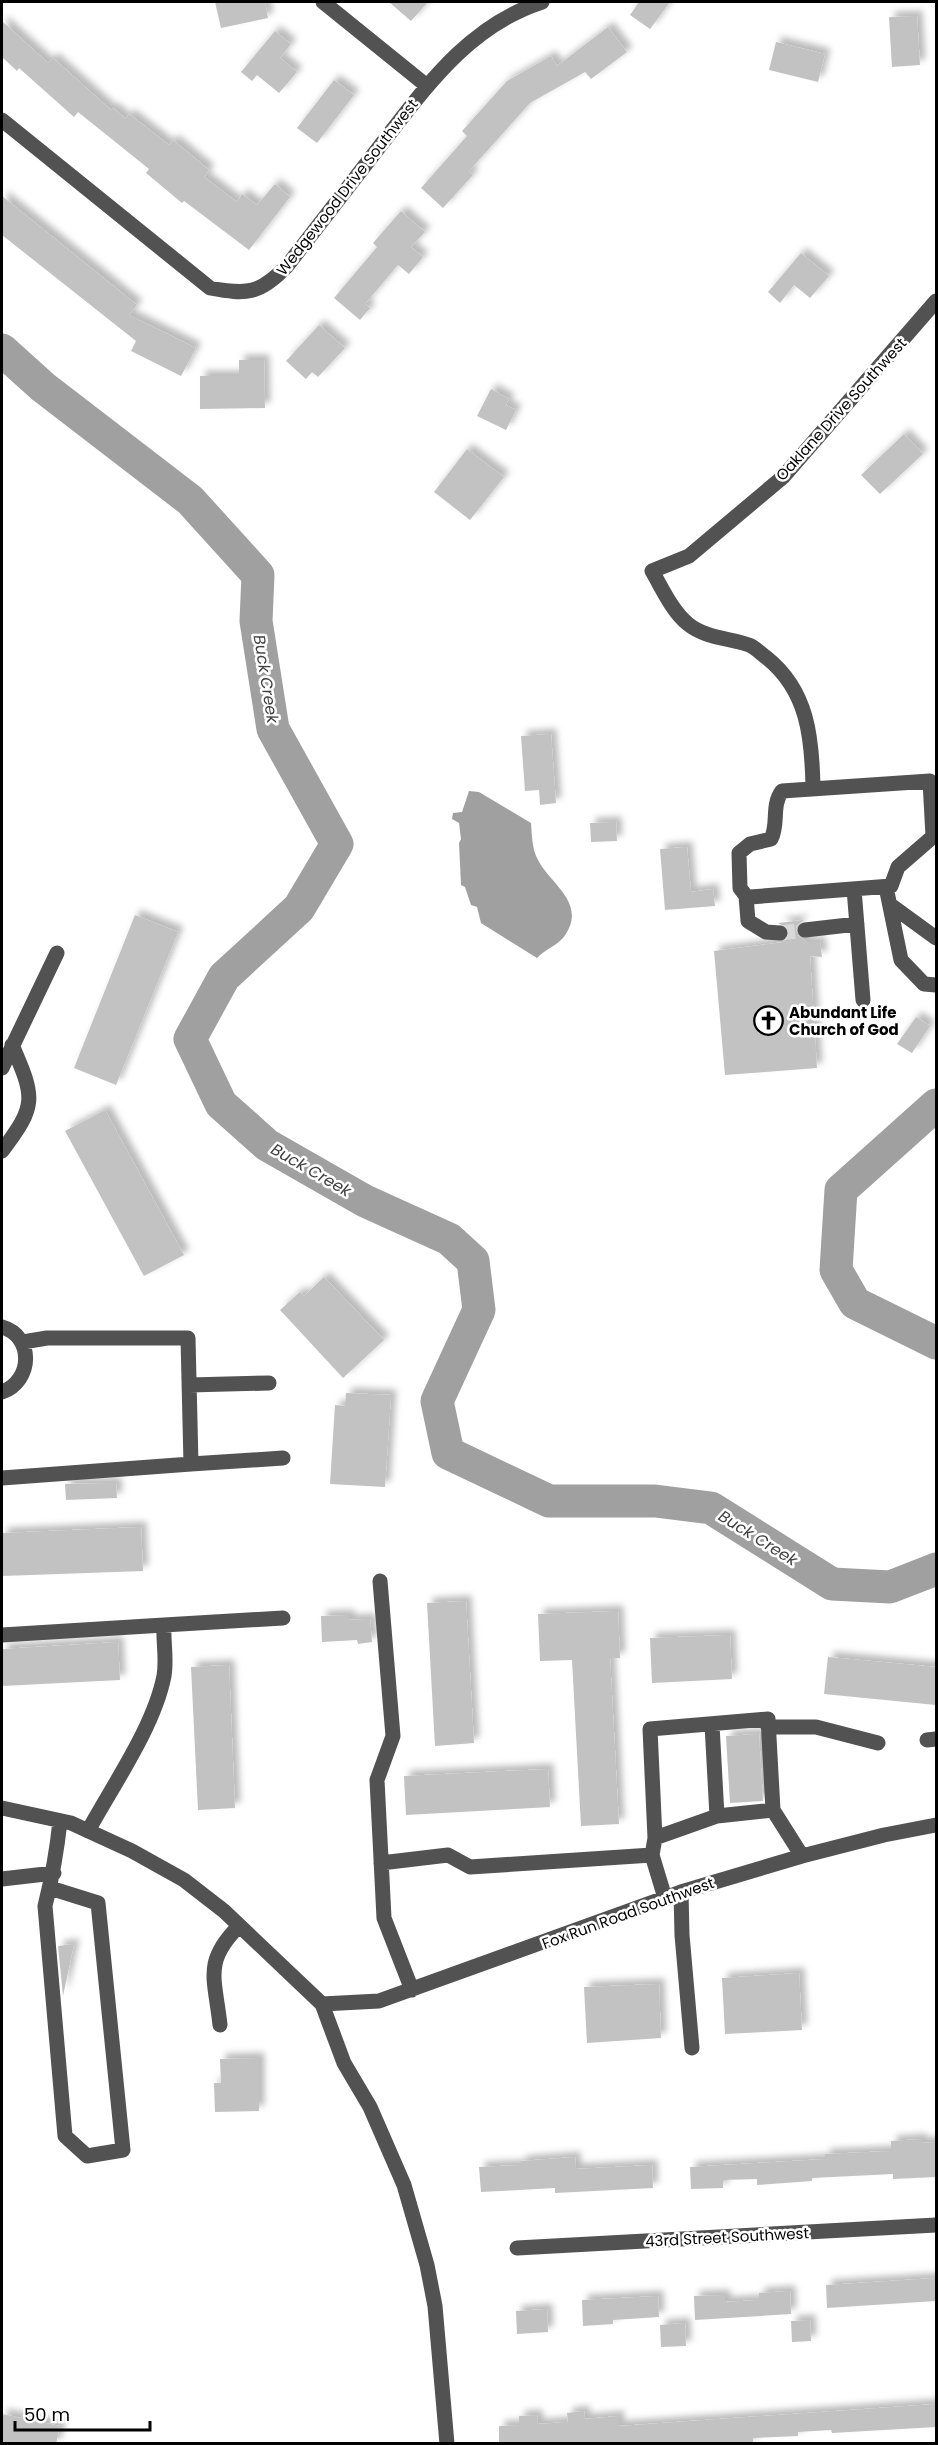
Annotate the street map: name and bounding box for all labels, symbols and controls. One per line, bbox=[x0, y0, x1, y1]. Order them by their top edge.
street label: Wedgewood Drive Southwest bbox=[271, 94, 423, 280]
street label: Oaklane Drive Southwest bbox=[771, 333, 911, 485]
water label: Buck Creek bbox=[248, 633, 284, 726]
place label: Abundant Life Church of God bbox=[789, 1002, 899, 1040]
church icon: Abundant Life Church of God bbox=[752, 1005, 784, 1037]
water label: Buck Creek bbox=[267, 1138, 356, 1203]
water label: Buck Creek bbox=[714, 1505, 803, 1572]
street label: Fox Run Road Southwest bbox=[539, 1872, 717, 1954]
street label: 43rd Street Southwest bbox=[645, 2222, 809, 2252]
scale bar bbox=[15, 2394, 150, 2432]
text: 50 m bbox=[24, 2402, 70, 2427]

